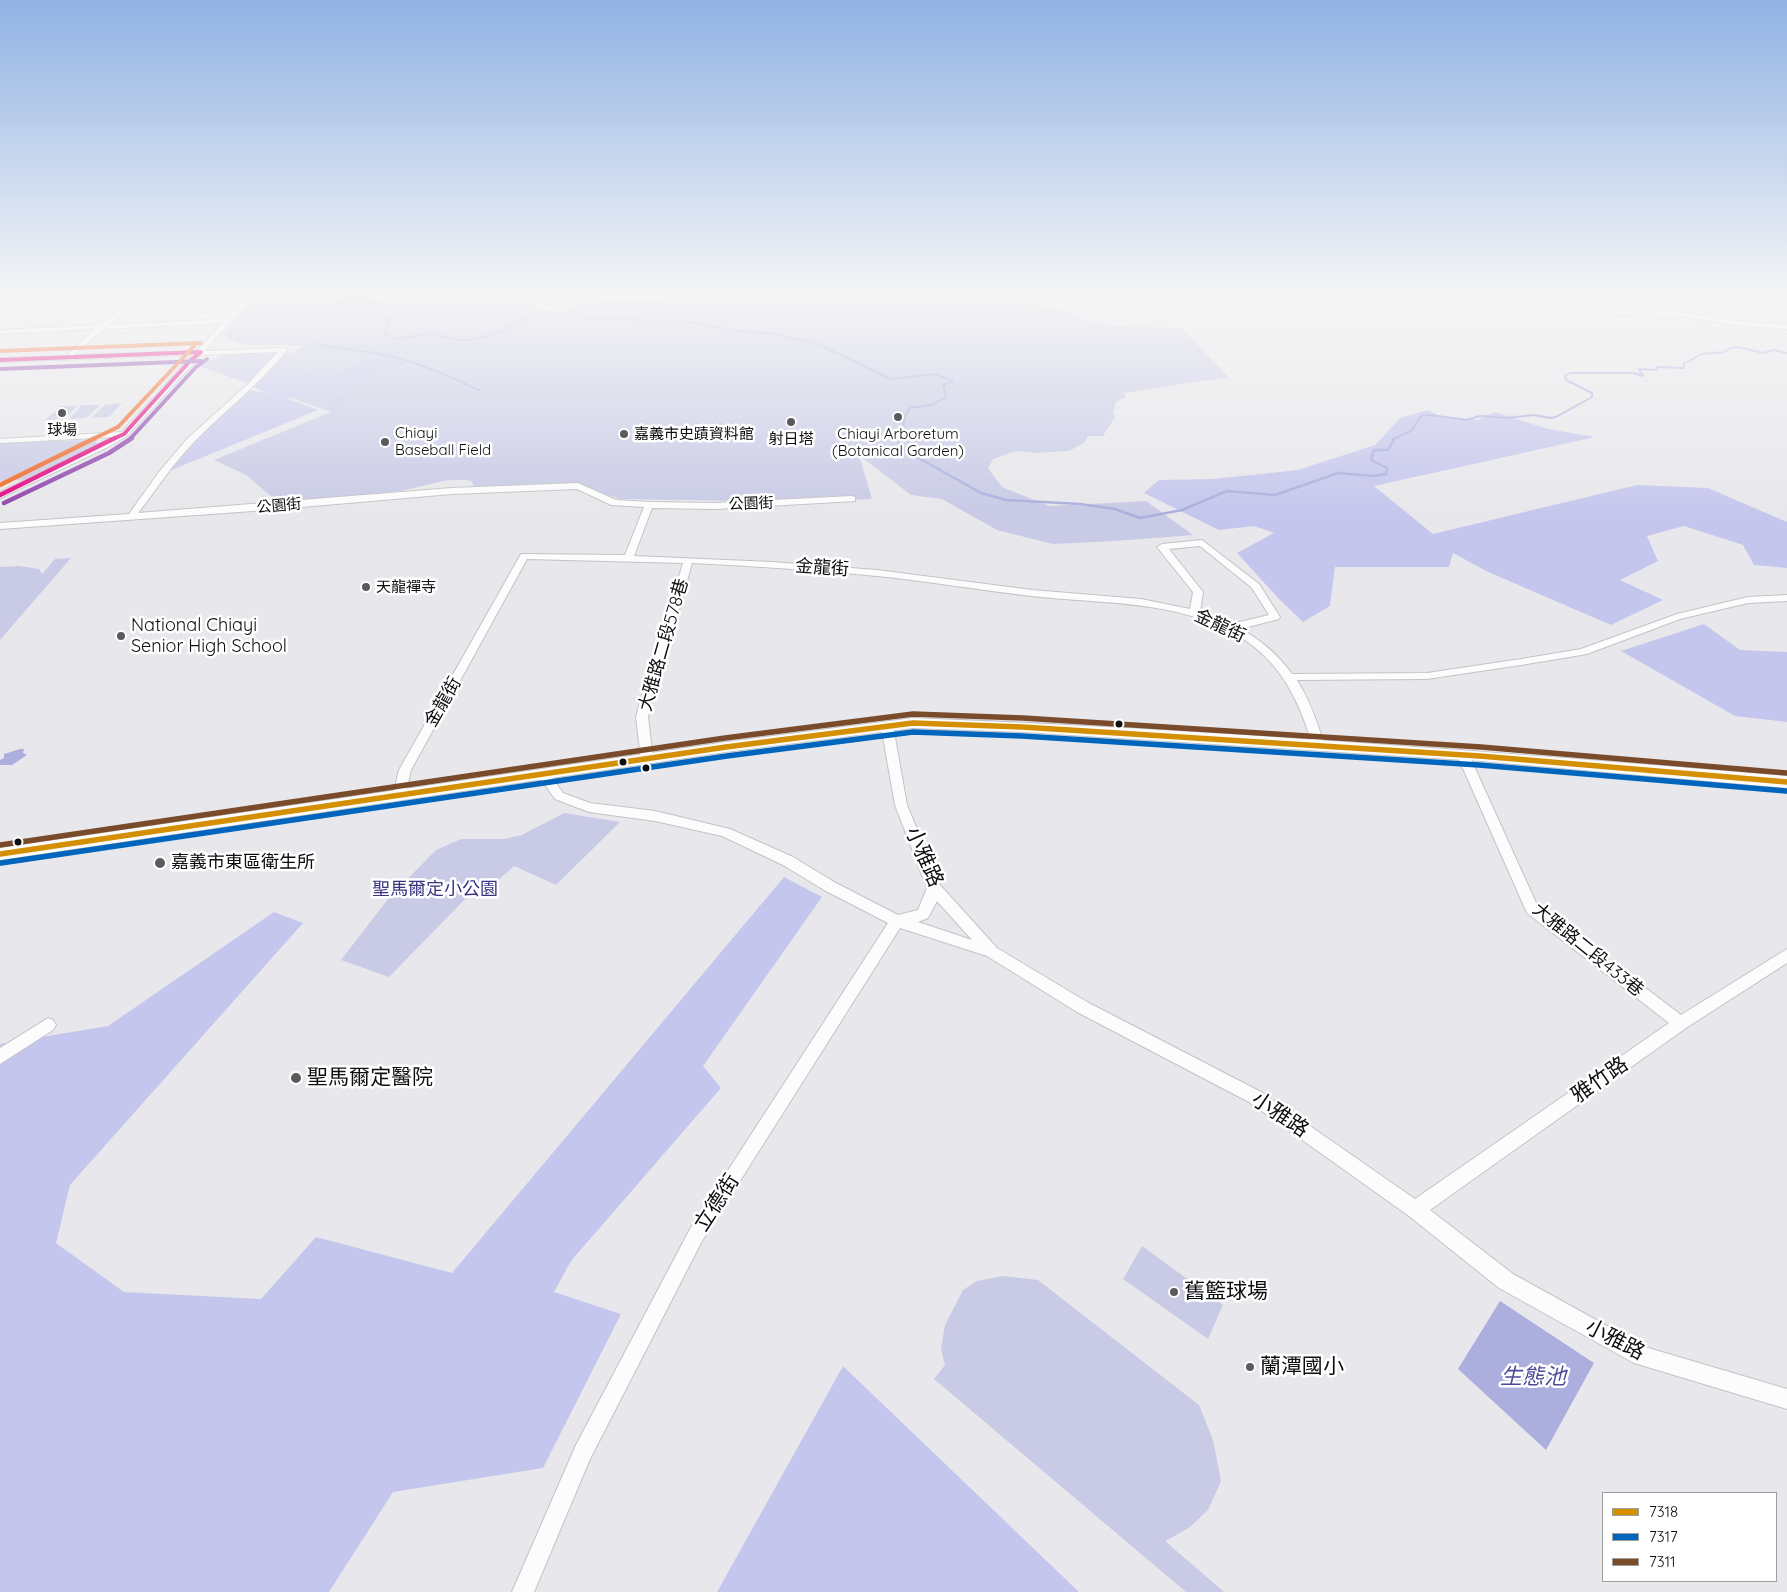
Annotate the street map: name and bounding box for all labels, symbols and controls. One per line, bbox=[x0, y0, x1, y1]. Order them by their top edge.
marker: 球場 bbox=[56, 407, 68, 419]
marker: Chiayi Arboretum (Botanical Garden) bbox=[892, 411, 904, 423]
marker: 射日塔 bbox=[785, 416, 797, 428]
place label: 球場 bbox=[47, 421, 77, 439]
place label: Chiayi Baseball Field bbox=[395, 424, 491, 459]
place label: 嘉義市史蹟資料館 bbox=[634, 425, 754, 443]
place label: Chiayi Arboretum (Botanical Garden) bbox=[832, 425, 964, 460]
marker: 嘉義市史蹟資料館 bbox=[618, 428, 630, 440]
place label: 射日塔 bbox=[769, 430, 813, 448]
marker: Chiayi Baseball Field bbox=[379, 436, 391, 448]
street label: 公園街 bbox=[728, 494, 774, 514]
street label: 公園街 bbox=[256, 495, 302, 517]
street label: 金龍街 bbox=[794, 555, 850, 581]
street label: 大雅路二段578巷 bbox=[635, 576, 693, 714]
place label: 天龍禪寺 bbox=[376, 578, 436, 596]
marker: 天龍禪寺 bbox=[360, 581, 372, 593]
street label: 金龍街 bbox=[1191, 605, 1249, 647]
place label: National Chiayi Senior High School bbox=[131, 615, 287, 658]
marker: National Chiayi Senior High School bbox=[115, 630, 127, 642]
street label: 金龍街 bbox=[420, 673, 466, 731]
unlabelled marker bbox=[1114, 719, 1124, 729]
unlabelled marker bbox=[618, 757, 628, 767]
unlabelled marker bbox=[641, 763, 651, 773]
street label: 小雅路 bbox=[900, 823, 948, 891]
unlabelled marker bbox=[13, 837, 23, 847]
place label: 嘉義市東區衛生所 bbox=[171, 852, 315, 874]
marker: 嘉義市東區衛生所 bbox=[153, 856, 167, 870]
park label: 聖馬爾定小公園 bbox=[372, 879, 498, 901]
street label: 大雅路二段433巷 bbox=[1528, 899, 1648, 1001]
street label: 雅竹路 bbox=[1567, 1052, 1633, 1108]
place label: 聖馬爾定醫院 bbox=[307, 1065, 433, 1091]
marker: 聖馬爾定醫院 bbox=[289, 1071, 303, 1085]
street label: 小雅路 bbox=[1247, 1087, 1313, 1143]
street label: 立德街 bbox=[689, 1170, 745, 1236]
place label: 舊籃球場 bbox=[1184, 1279, 1268, 1305]
marker: 舊籃球場 bbox=[1168, 1286, 1180, 1298]
street label: 小雅路 bbox=[1581, 1314, 1649, 1366]
place label: 蘭潭國小 bbox=[1260, 1354, 1344, 1380]
marker: 蘭潭國小 bbox=[1244, 1361, 1256, 1373]
water label: 生態池 bbox=[1500, 1364, 1566, 1390]
legend bbox=[1602, 1492, 1777, 1582]
text: 7318 bbox=[1649, 1502, 1678, 1521]
text: 7317 bbox=[1649, 1527, 1678, 1546]
text: 7311 bbox=[1649, 1552, 1676, 1571]

